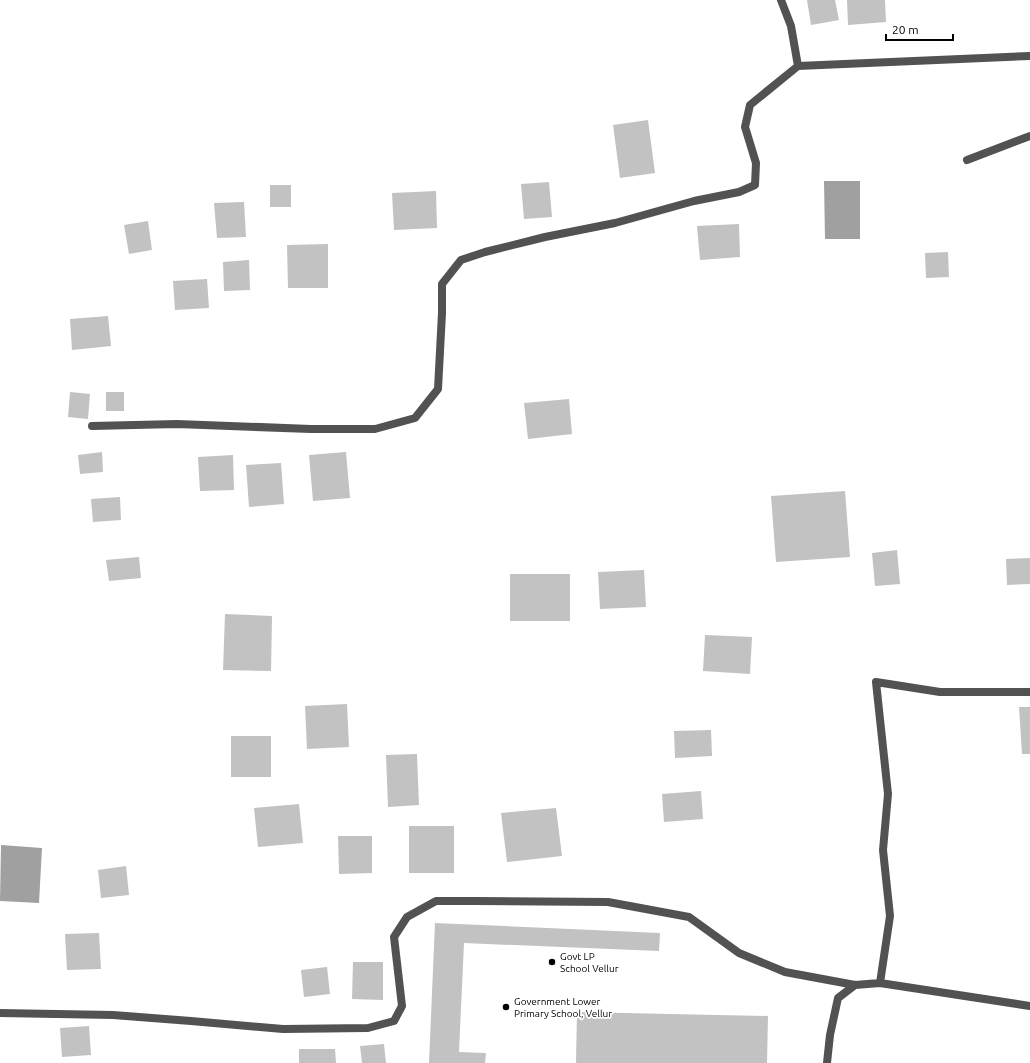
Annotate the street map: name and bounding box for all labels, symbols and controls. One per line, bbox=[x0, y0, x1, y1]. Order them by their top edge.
scale bar bbox=[886, 16, 953, 42]
text: 20 m bbox=[892, 23, 919, 36]
place label: Govt LP School Vellur bbox=[560, 951, 619, 974]
marker: Govt LP School Vellur bbox=[547, 957, 557, 967]
place label: Government Lower Primary School, Vellur bbox=[514, 996, 612, 1019]
marker: Government Lower Primary School, Vellur bbox=[501, 1002, 511, 1012]

